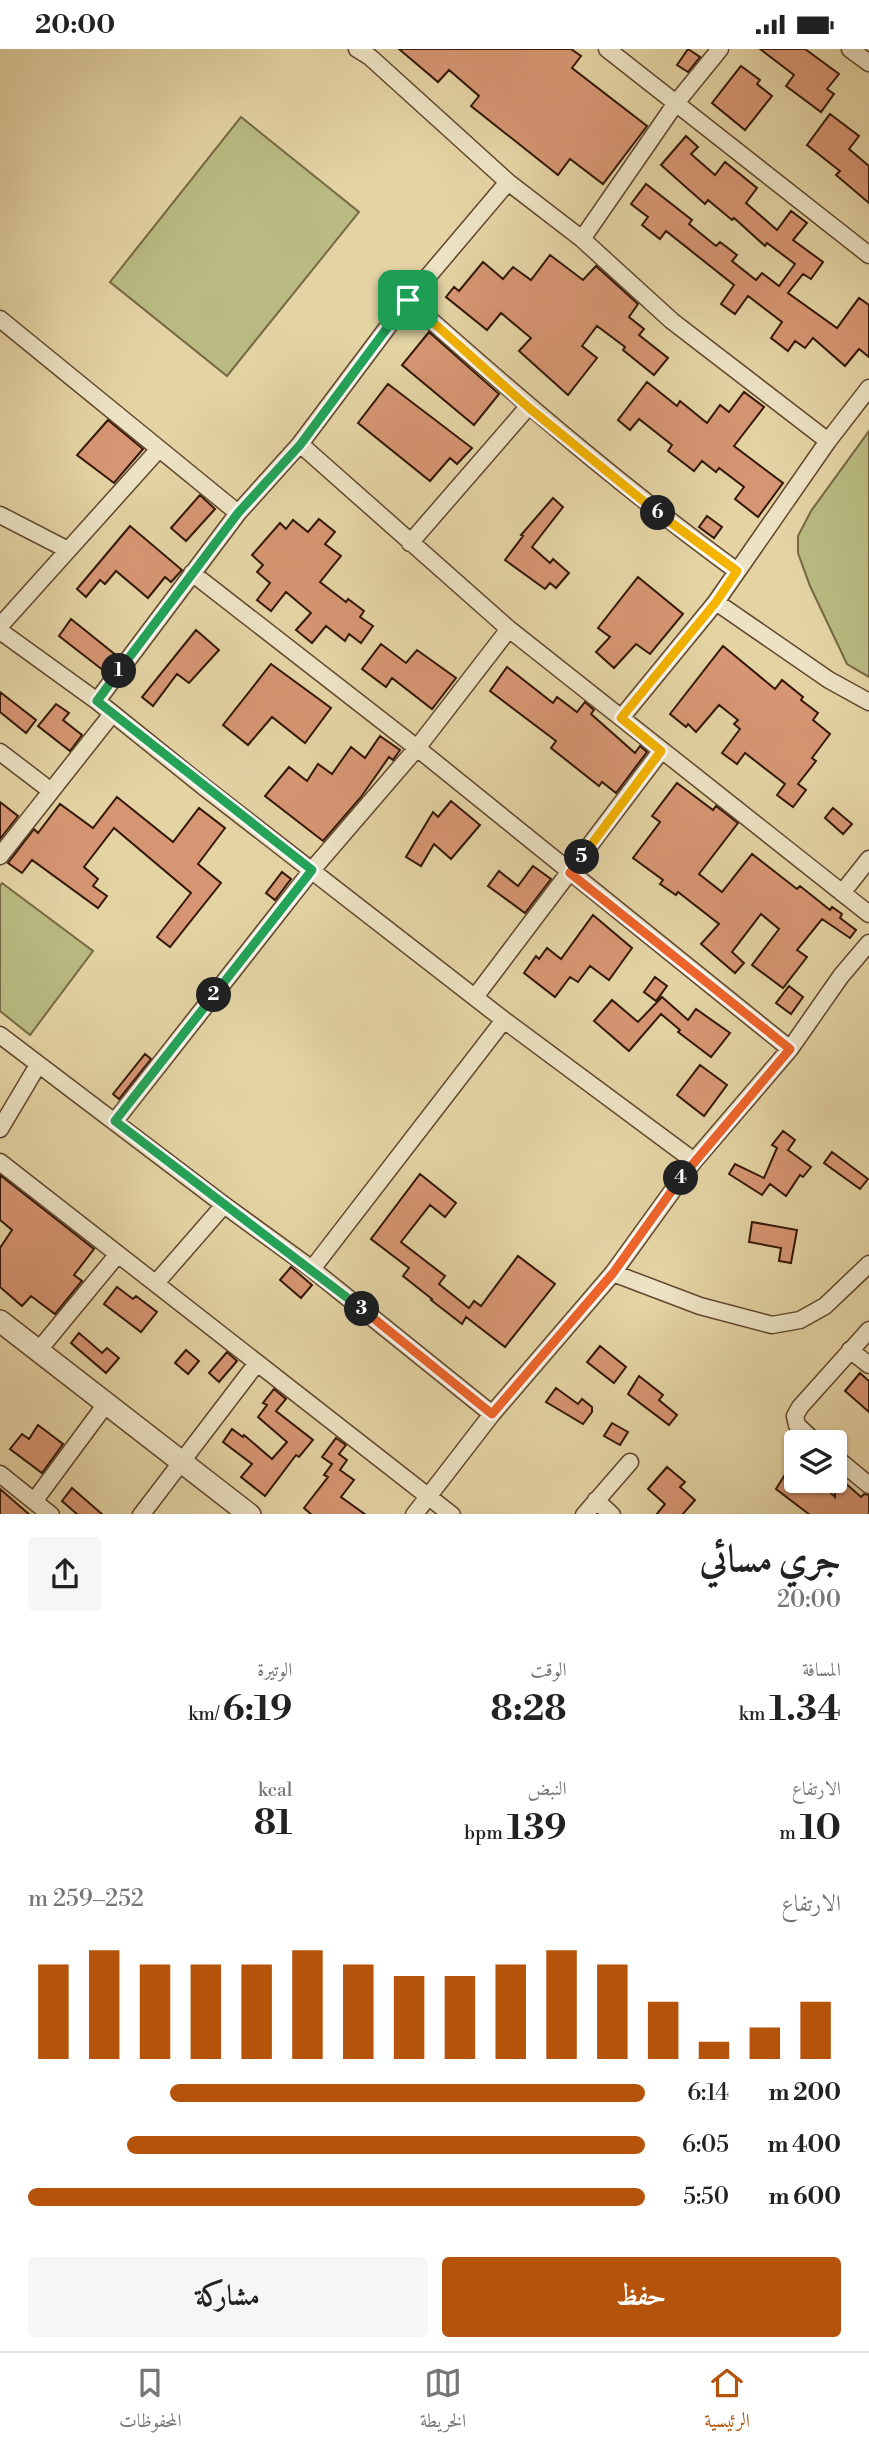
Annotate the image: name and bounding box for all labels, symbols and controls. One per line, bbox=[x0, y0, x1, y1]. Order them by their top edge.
text: 20:00 bbox=[35, 9, 115, 41]
pin bbox=[378, 270, 438, 330]
icon: arrive bbox=[389, 281, 427, 319]
pin: 6 bbox=[640, 496, 676, 531]
text: 6 bbox=[652, 500, 663, 524]
pin: 1 bbox=[102, 653, 136, 689]
text: 1 bbox=[114, 658, 123, 682]
pin: 5 bbox=[564, 839, 600, 875]
text: 5 bbox=[576, 844, 587, 868]
pin: 2 bbox=[196, 977, 232, 1013]
text: 2 bbox=[208, 982, 219, 1006]
pin: 4 bbox=[664, 1161, 698, 1195]
text: 4 bbox=[674, 1165, 687, 1189]
pin: 3 bbox=[344, 1291, 380, 1327]
text: 3 bbox=[356, 1296, 367, 1320]
map controls bbox=[784, 1430, 847, 1493]
button: layers bbox=[784, 1430, 847, 1493]
text: جري مسائي bbox=[700, 1536, 841, 1583]
button: share bbox=[28, 1537, 102, 1611]
text: 20:00 bbox=[777, 1586, 841, 1614]
text: الوتيرة bbox=[257, 1658, 292, 1682]
text: الوقت bbox=[530, 1658, 567, 1682]
text: المسافة bbox=[802, 1658, 841, 1682]
text: 6:19 bbox=[222, 1688, 292, 1731]
text: 8:28 bbox=[491, 1688, 567, 1731]
text: 1.34 bbox=[769, 1688, 841, 1731]
text: /km bbox=[188, 1702, 222, 1726]
text: km bbox=[739, 1702, 769, 1726]
text: النبض bbox=[528, 1777, 567, 1801]
text: الارتفاع bbox=[792, 1777, 841, 1801]
text: kcal bbox=[258, 1778, 292, 1802]
text: 81 bbox=[254, 1802, 292, 1845]
text: 139 bbox=[507, 1807, 567, 1850]
text: 10 bbox=[800, 1807, 841, 1850]
text: bpm bbox=[464, 1821, 507, 1845]
text: m bbox=[779, 1821, 800, 1845]
text: 252–259 m bbox=[28, 1885, 144, 1913]
text: الارتفاع bbox=[781, 1890, 841, 1918]
text: 6:14 bbox=[687, 2079, 729, 2107]
text: 200 m bbox=[769, 2079, 841, 2107]
text: 6:05 bbox=[682, 2131, 729, 2159]
text: 400 m bbox=[768, 2131, 841, 2159]
text: 5:50 bbox=[683, 2183, 729, 2211]
text: 600 m bbox=[768, 2183, 841, 2211]
button: مشاركة bbox=[28, 2257, 428, 2337]
button: حفظ bbox=[442, 2257, 841, 2337]
tab: المحفوظات bbox=[119, 2364, 182, 2439]
tab: الخريطة bbox=[420, 2364, 466, 2439]
tab: الرئيسية bbox=[704, 2364, 750, 2439]

